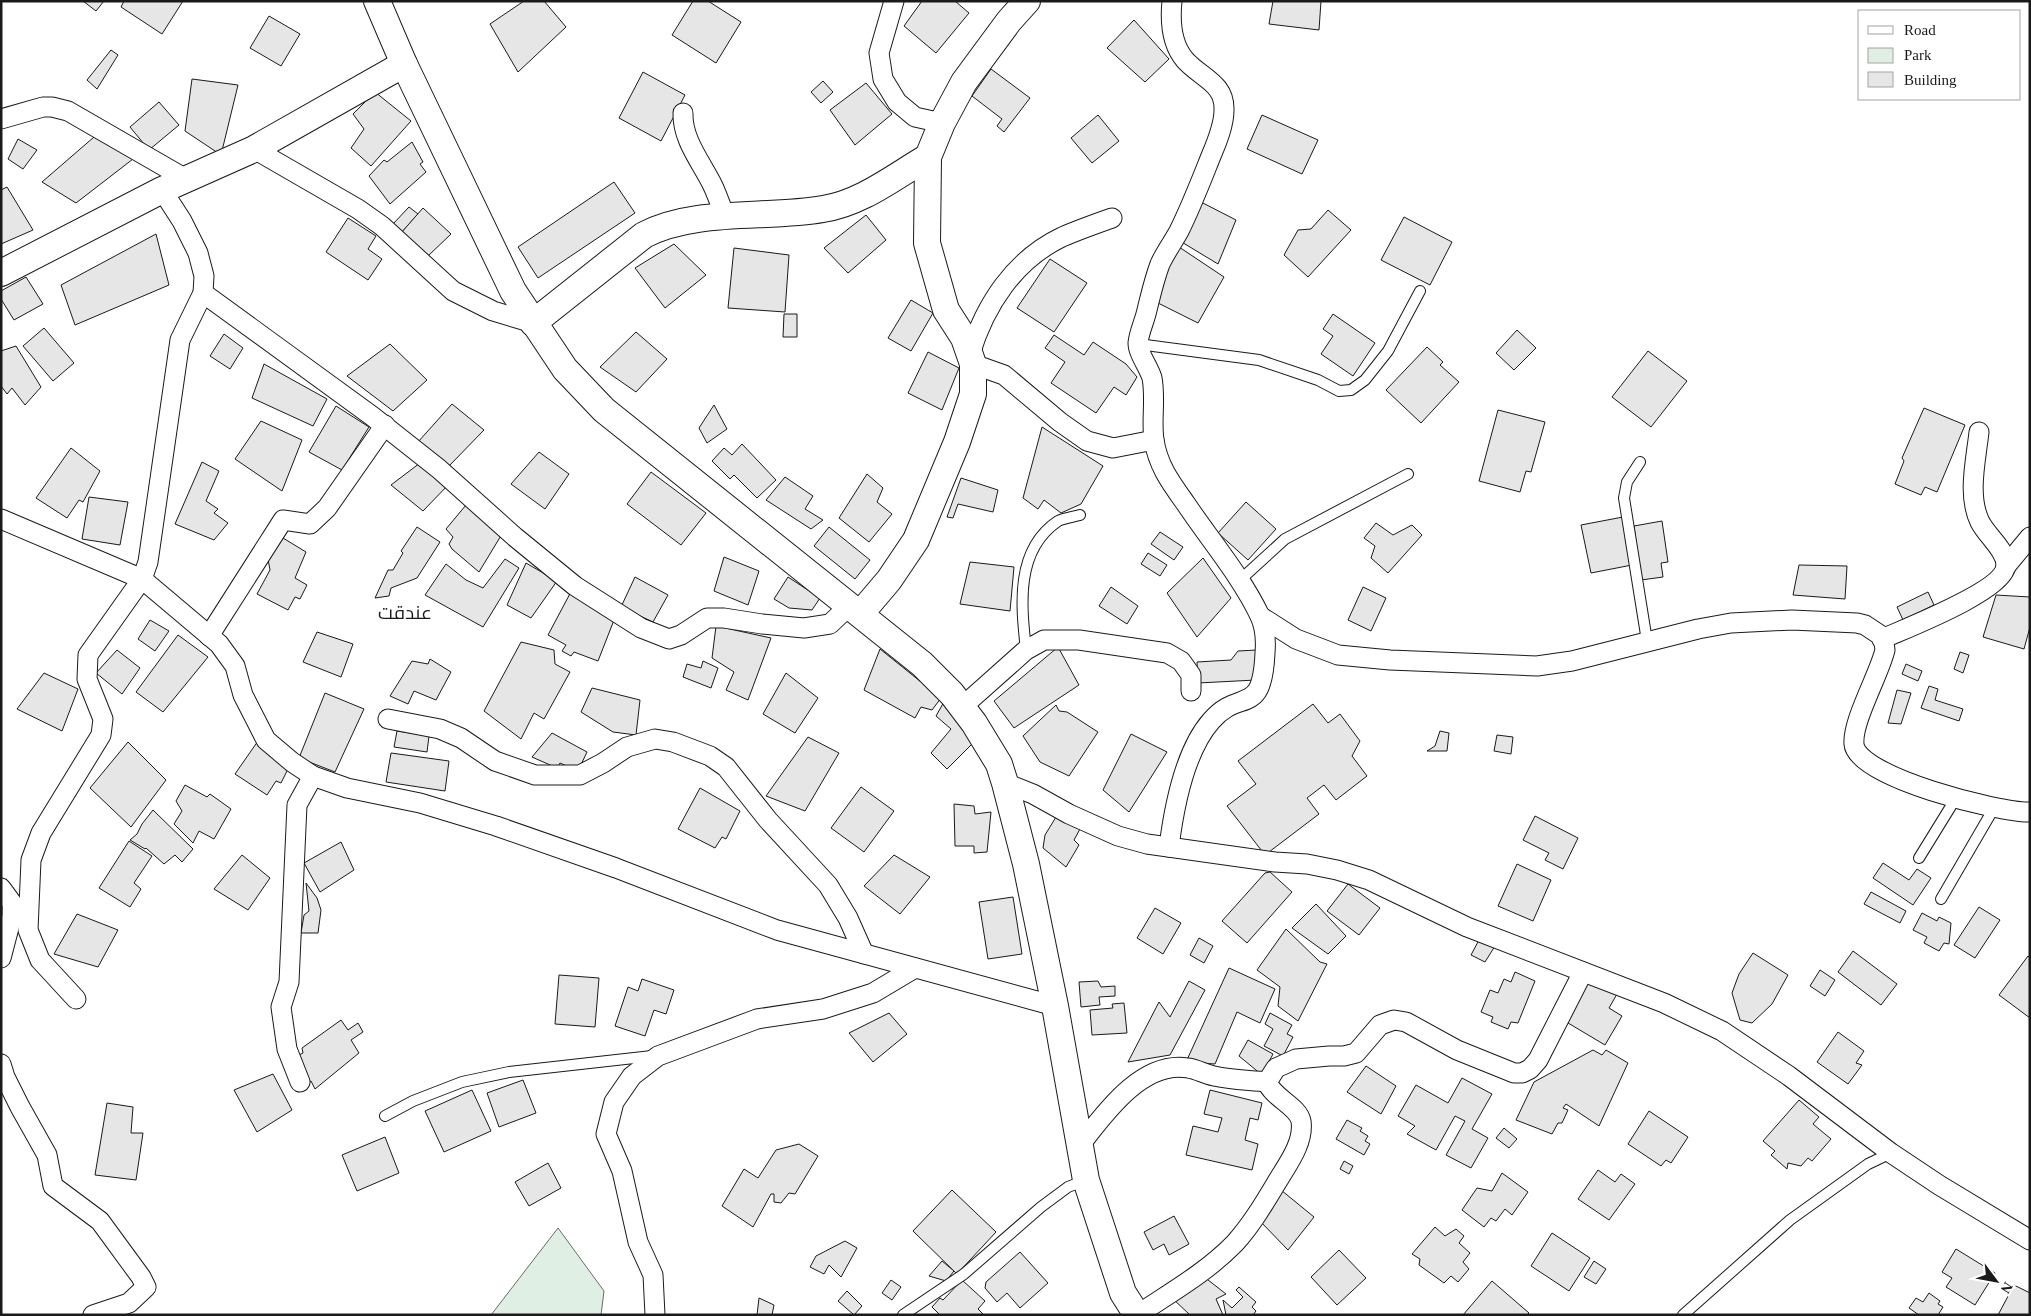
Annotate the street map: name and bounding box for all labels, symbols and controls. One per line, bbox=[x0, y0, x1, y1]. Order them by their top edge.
legend bbox=[1858, 10, 2021, 100]
text: Road bbox=[1904, 22, 1936, 38]
text: Park bbox=[1904, 47, 1932, 63]
text: Building bbox=[1904, 72, 1957, 88]
district label: عندقت bbox=[378, 602, 432, 623]
north arrow bbox=[1971, 1256, 2021, 1306]
text: N bbox=[1998, 1279, 2016, 1296]

